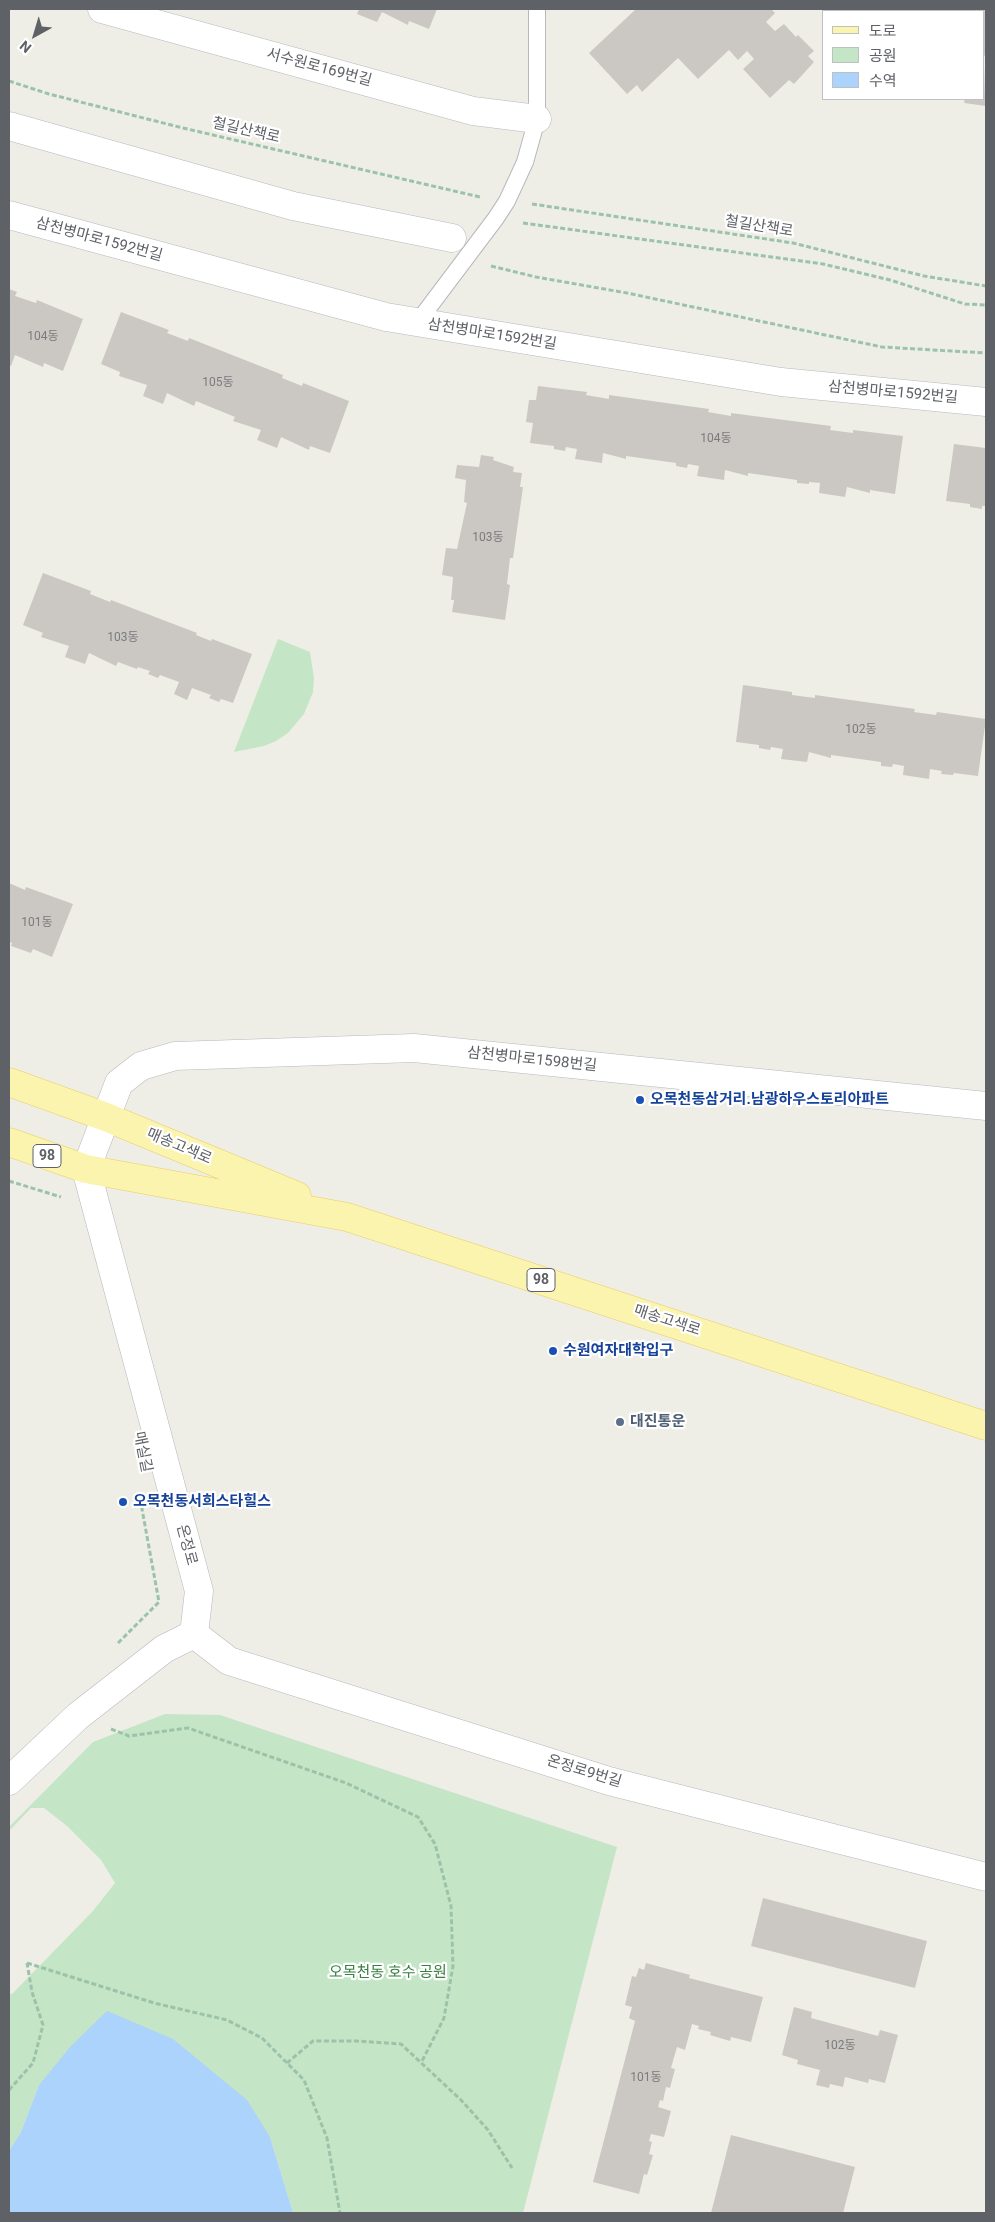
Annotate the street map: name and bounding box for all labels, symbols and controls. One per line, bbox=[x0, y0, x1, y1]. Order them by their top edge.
north arrow bbox=[10, 10, 60, 60]
legend bbox=[822, 10, 985, 100]
text: 도로 bbox=[869, 22, 897, 40]
text: N bbox=[17, 37, 34, 56]
street label: 서수원로169번길 bbox=[264, 45, 374, 91]
text: 공원 bbox=[869, 47, 897, 65]
text: 수역 bbox=[869, 72, 897, 90]
street label: 철길산책로 bbox=[210, 114, 282, 148]
street label: 철길산책로 bbox=[724, 213, 794, 241]
street label: 삼천병마로1592번길 bbox=[34, 214, 164, 266]
street label: 삼천병마로1592번길 bbox=[426, 316, 558, 354]
house number: 104동 bbox=[27, 330, 59, 344]
house number: 105동 bbox=[202, 376, 234, 390]
street label: 삼천병마로1592번길 bbox=[827, 378, 959, 408]
house number: 104동 bbox=[700, 432, 732, 446]
house number: 103동 bbox=[472, 531, 504, 545]
house number: 103동 bbox=[107, 631, 139, 645]
house number: 102동 bbox=[845, 723, 877, 737]
house number: 101동 bbox=[21, 916, 53, 930]
street label: 삼천병마로1598번길 bbox=[466, 1044, 598, 1076]
place label: 오목천동삼거리.남광하우스토리아파트 bbox=[650, 1091, 889, 1109]
marker: 오목천동삼거리.남광하우스토리아파트 bbox=[634, 1094, 646, 1106]
street label: 매송고색로 bbox=[144, 1125, 214, 1169]
road number: 98 bbox=[33, 1144, 61, 1168]
road number: 98 bbox=[527, 1268, 555, 1292]
street label: 매송고색로 bbox=[631, 1302, 703, 1340]
place label: 수원여자대학입구 bbox=[563, 1342, 673, 1360]
marker: 수원여자대학입구 bbox=[547, 1345, 559, 1357]
place label: 대진통운 bbox=[630, 1413, 685, 1431]
marker: 대진통운 bbox=[614, 1416, 626, 1428]
street label: 매실길 bbox=[129, 1430, 155, 1474]
place label: 오목천동서희스타힐스 bbox=[133, 1493, 271, 1511]
marker: 오목천동서희스타힐스 bbox=[117, 1496, 129, 1508]
street label: 온정로 bbox=[172, 1523, 200, 1567]
street label: 온정로9번길 bbox=[544, 1752, 624, 1792]
park label: 오목천동 호수 공원 bbox=[329, 1964, 447, 1982]
house number: 102동 bbox=[824, 2039, 856, 2053]
house number: 101동 bbox=[630, 2071, 662, 2085]

